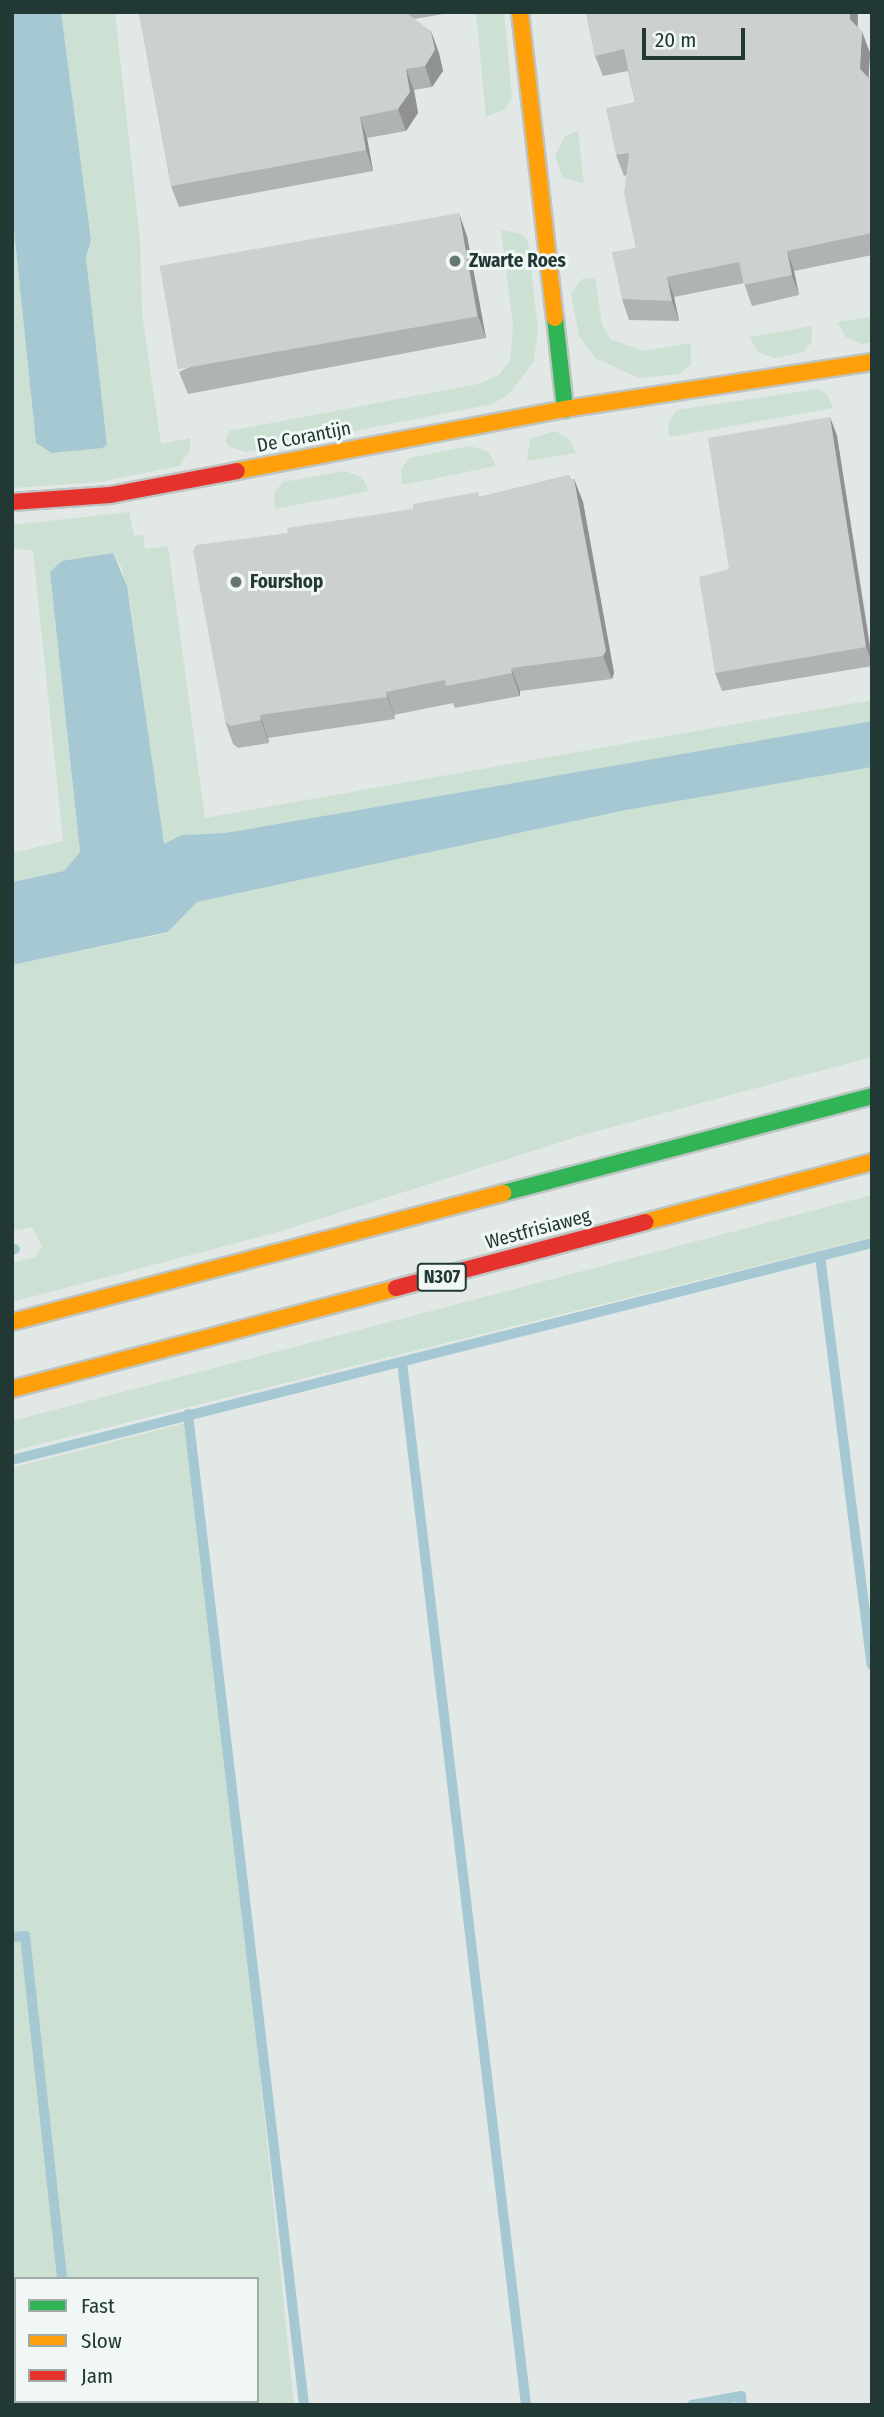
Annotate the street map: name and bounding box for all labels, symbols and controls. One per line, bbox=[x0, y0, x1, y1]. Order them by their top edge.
scale bar bbox=[646, 14, 749, 58]
text: 20 m bbox=[655, 27, 696, 53]
place label: Zwarte Roes bbox=[469, 250, 566, 272]
marker: Zwarte Roes bbox=[447, 253, 463, 269]
street label: De Corantijn bbox=[255, 417, 353, 457]
place label: Fourshop bbox=[250, 571, 323, 593]
marker: Fourshop bbox=[228, 574, 244, 590]
street label: Westfrisiaweg bbox=[483, 1204, 593, 1254]
road number: N307 bbox=[416, 1262, 468, 1292]
legend bbox=[14, 2277, 259, 2403]
text: Fast bbox=[81, 2293, 115, 2319]
text: Slow bbox=[81, 2328, 122, 2354]
text: Jam bbox=[81, 2363, 113, 2389]

